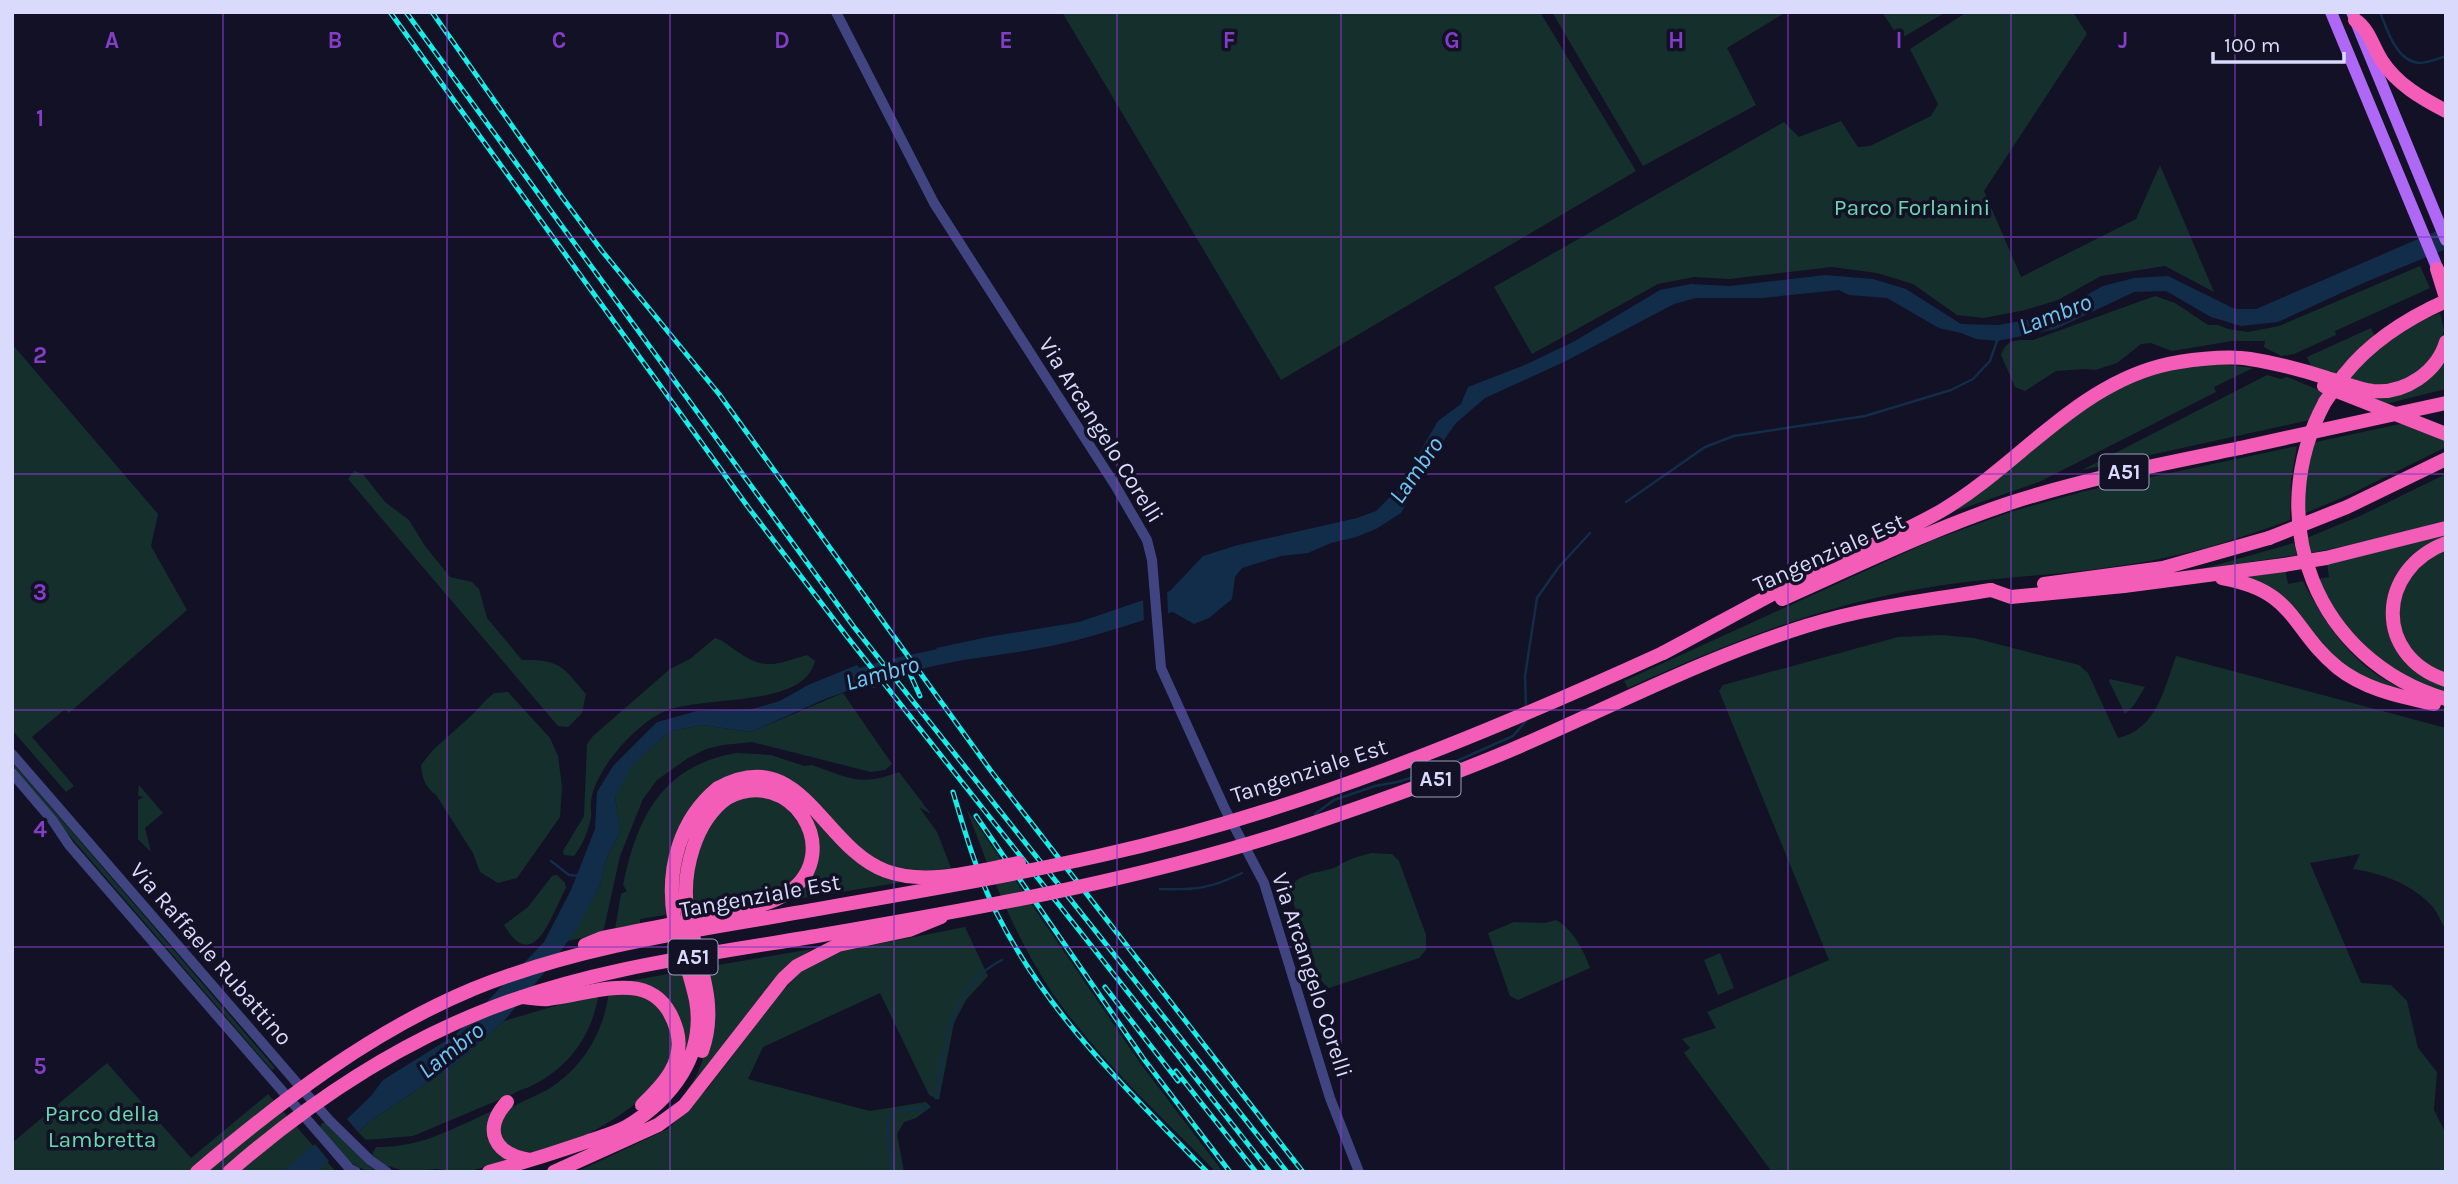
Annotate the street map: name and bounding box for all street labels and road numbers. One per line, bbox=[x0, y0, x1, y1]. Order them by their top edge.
street label: Via Arcangelo Corelli bbox=[1033, 332, 1169, 528]
road number: A51 bbox=[2100, 454, 2148, 490]
street label: Tangenziale Est bbox=[1749, 507, 1909, 598]
street label: Tangenziale Est bbox=[1228, 733, 1391, 809]
road number: A51 bbox=[1412, 762, 1460, 796]
street label: Via Raffaele Rubattino bbox=[124, 857, 298, 1051]
street label: Tangenziale Est bbox=[678, 869, 843, 923]
street label: Via Arcangelo Corelli bbox=[1266, 869, 1358, 1081]
road number: A51 bbox=[668, 940, 718, 974]

